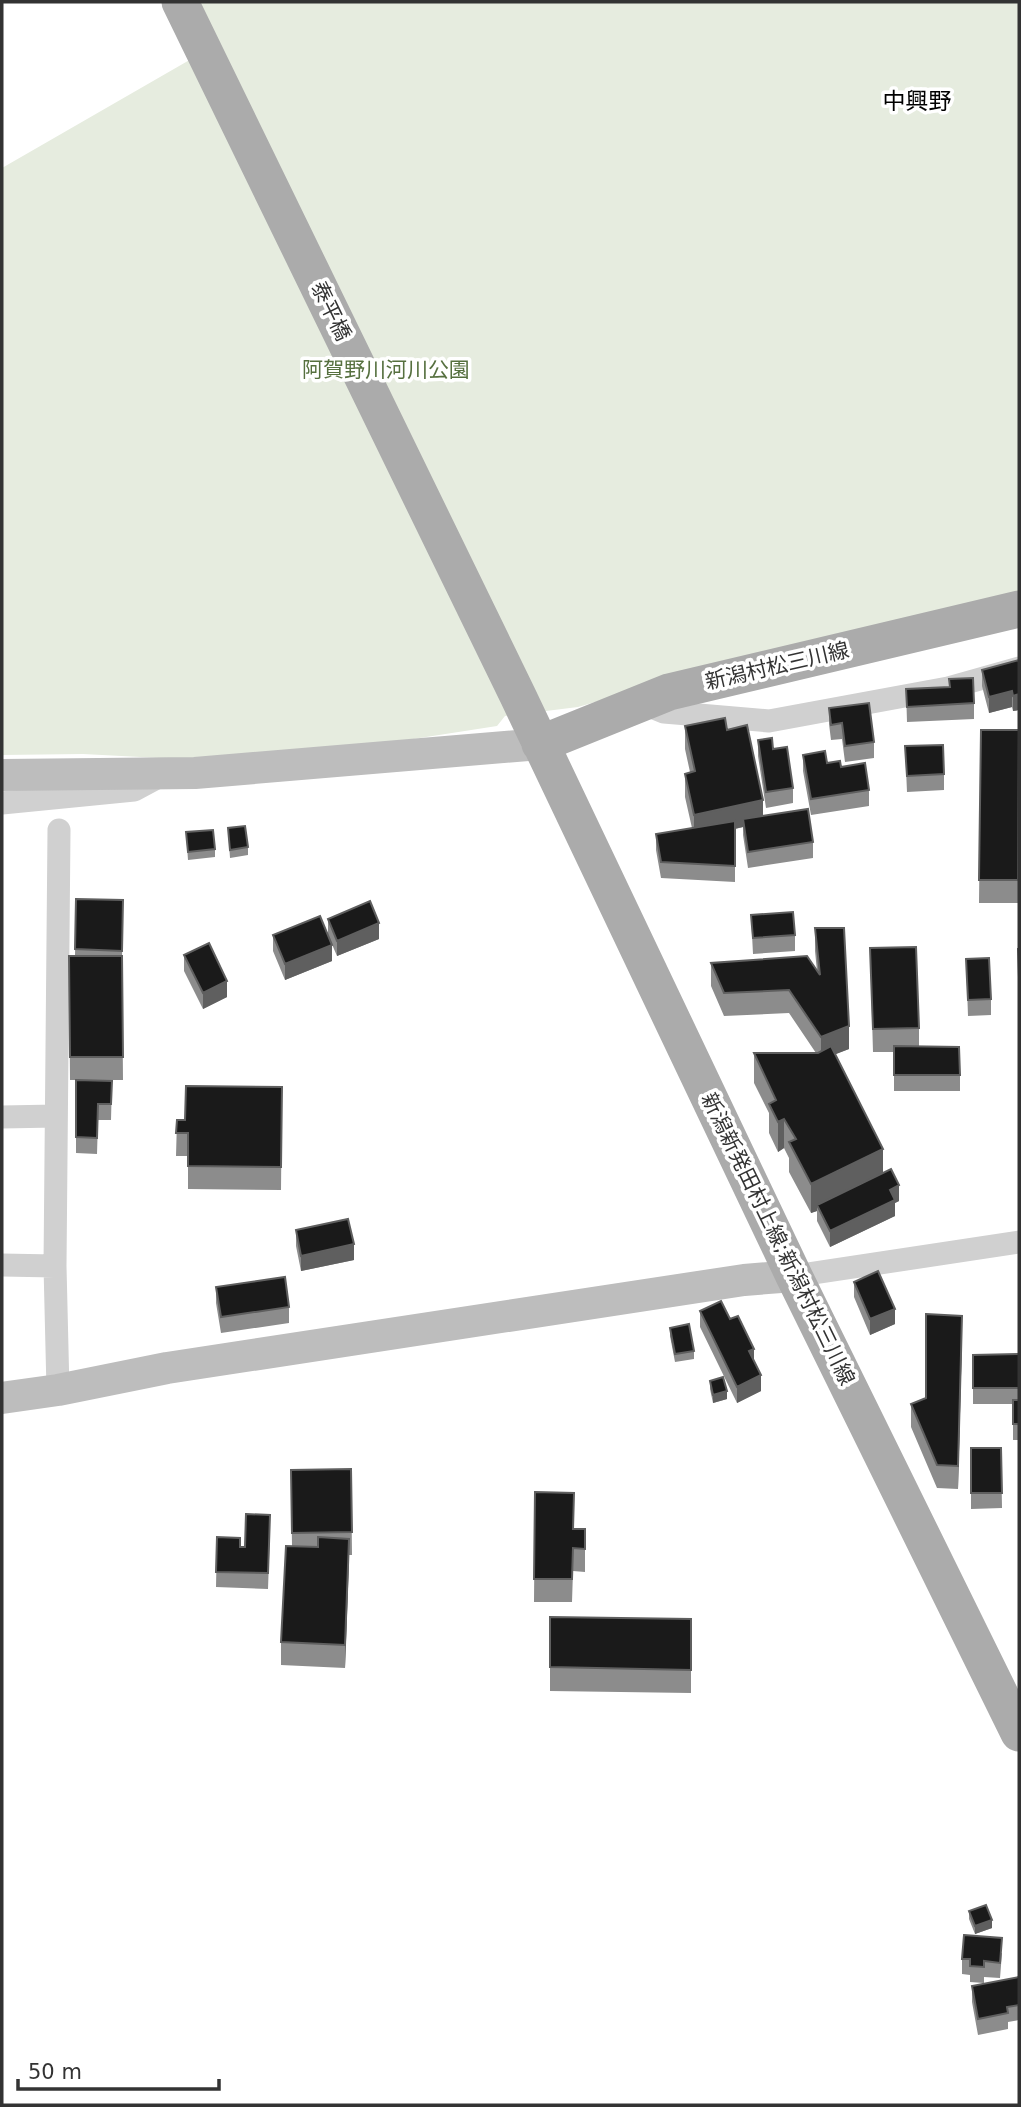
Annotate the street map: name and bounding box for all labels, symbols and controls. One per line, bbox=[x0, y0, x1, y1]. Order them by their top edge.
district label: 中興野 bbox=[883, 88, 952, 114]
street label: 泰平橋 bbox=[306, 277, 356, 345]
park label: 阿賀野川河川公園 bbox=[302, 358, 470, 382]
street label: 新潟村松三川線 bbox=[703, 638, 851, 694]
street label: 新潟新発田村上線;新潟村松三川線 bbox=[697, 1089, 859, 1389]
scale bar bbox=[18, 2048, 219, 2092]
text: 50 m bbox=[28, 2060, 82, 2084]

